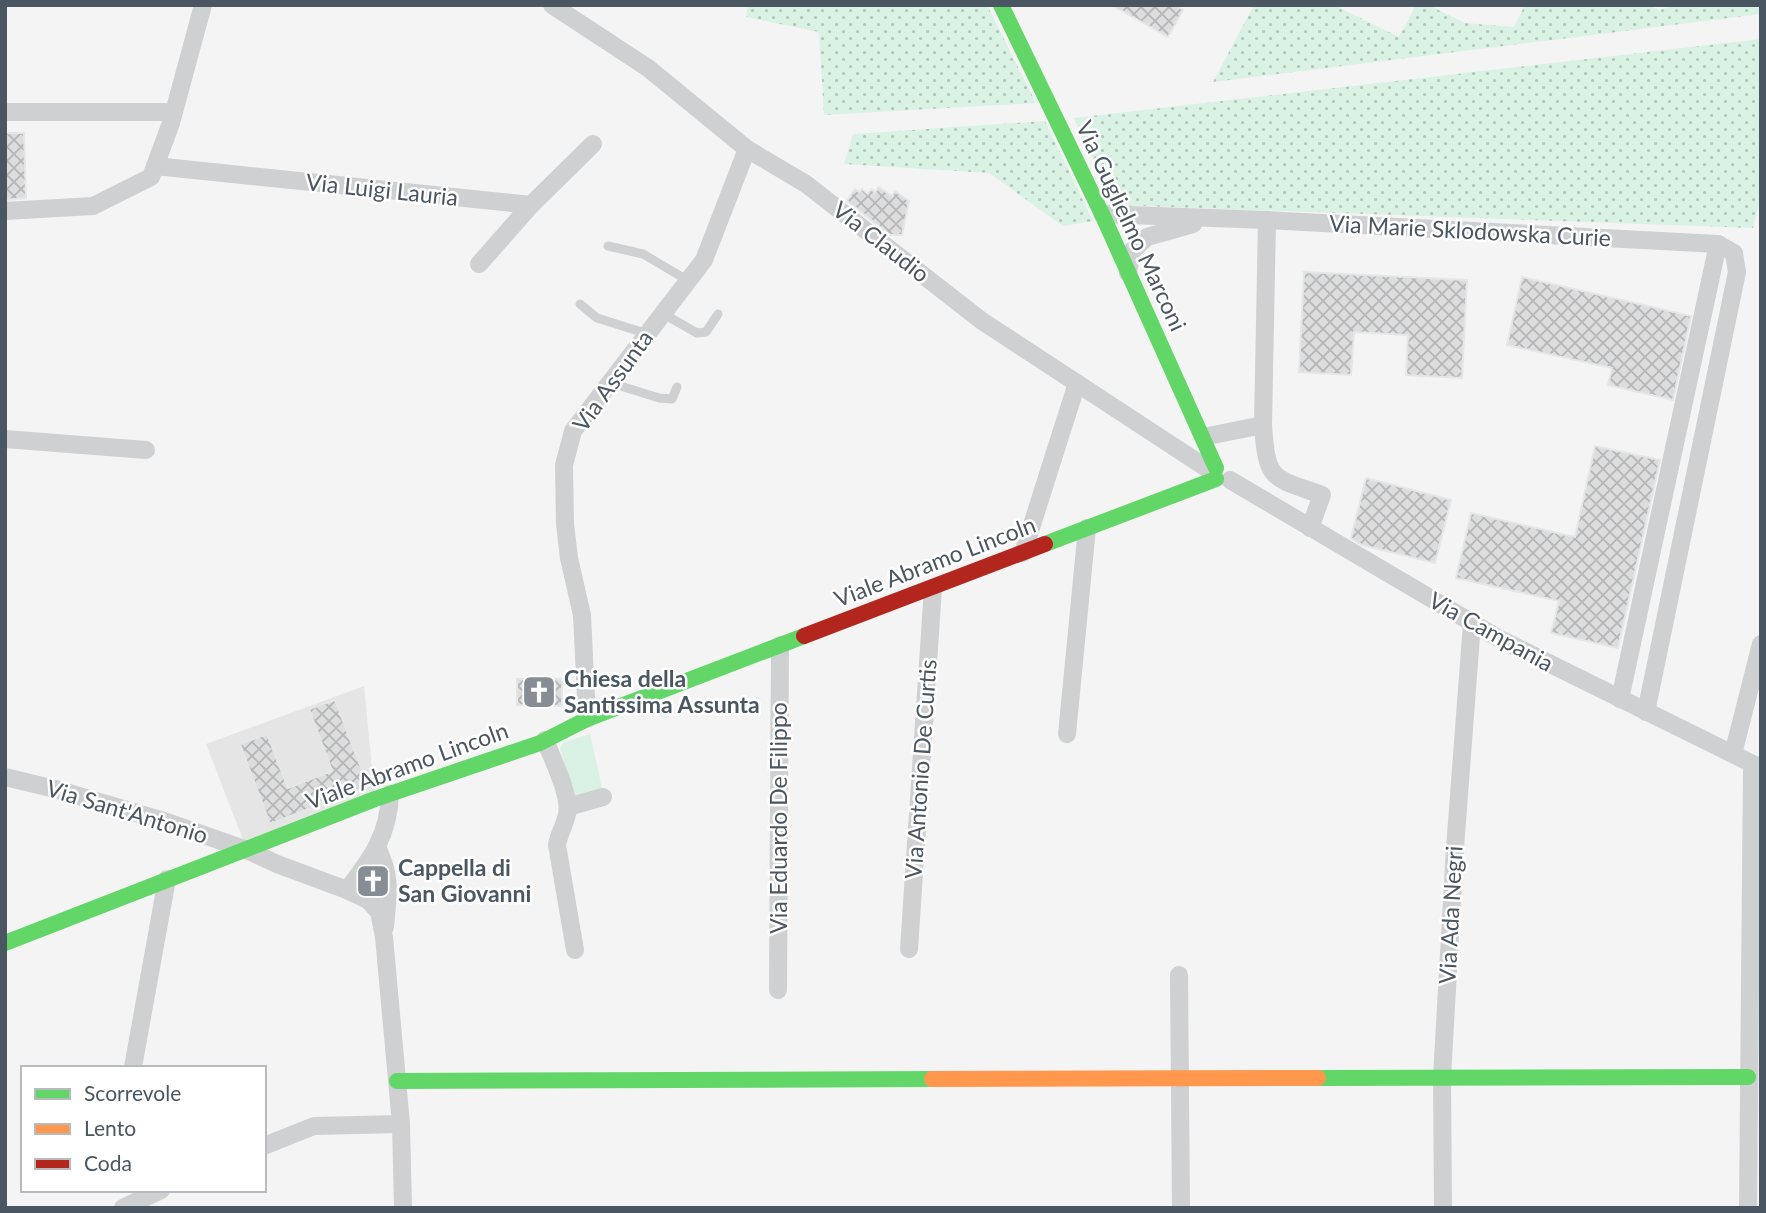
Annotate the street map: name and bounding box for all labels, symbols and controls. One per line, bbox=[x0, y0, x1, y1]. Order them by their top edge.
street label: Via Guglielmo Marconi bbox=[1071, 116, 1193, 335]
street label: Via Luigi Lauria bbox=[305, 167, 459, 211]
street label: Via Claudio bbox=[828, 195, 936, 288]
street label: Via Marie Sklodowska Curie bbox=[1329, 209, 1612, 251]
street label: Via Assunta bbox=[566, 324, 658, 436]
street label: Viale Abramo Lincoln bbox=[830, 510, 1039, 612]
street label: Via Campania bbox=[1424, 585, 1559, 677]
street label: Via Antonio De Curtis bbox=[898, 658, 942, 880]
place label: Chiesa della Santissima Assunta bbox=[564, 664, 760, 718]
church icon: Chiesa della Santissima Assunta bbox=[520, 673, 558, 711]
street label: Via Eduardo De Filippo bbox=[764, 702, 792, 934]
street label: Viale Abramo Lincoln bbox=[302, 715, 512, 815]
street label: Via Sant'Antonio bbox=[43, 773, 211, 849]
street label: Via Ada Negri bbox=[1432, 845, 1468, 985]
place label: Cappella di San Giovanni bbox=[398, 853, 531, 907]
church icon: Cappella di San Giovanni bbox=[354, 862, 392, 900]
legend bbox=[21, 1066, 266, 1192]
text: Scorrevole bbox=[84, 1080, 181, 1105]
text: Lento bbox=[84, 1115, 136, 1140]
text: Coda bbox=[84, 1150, 132, 1175]

